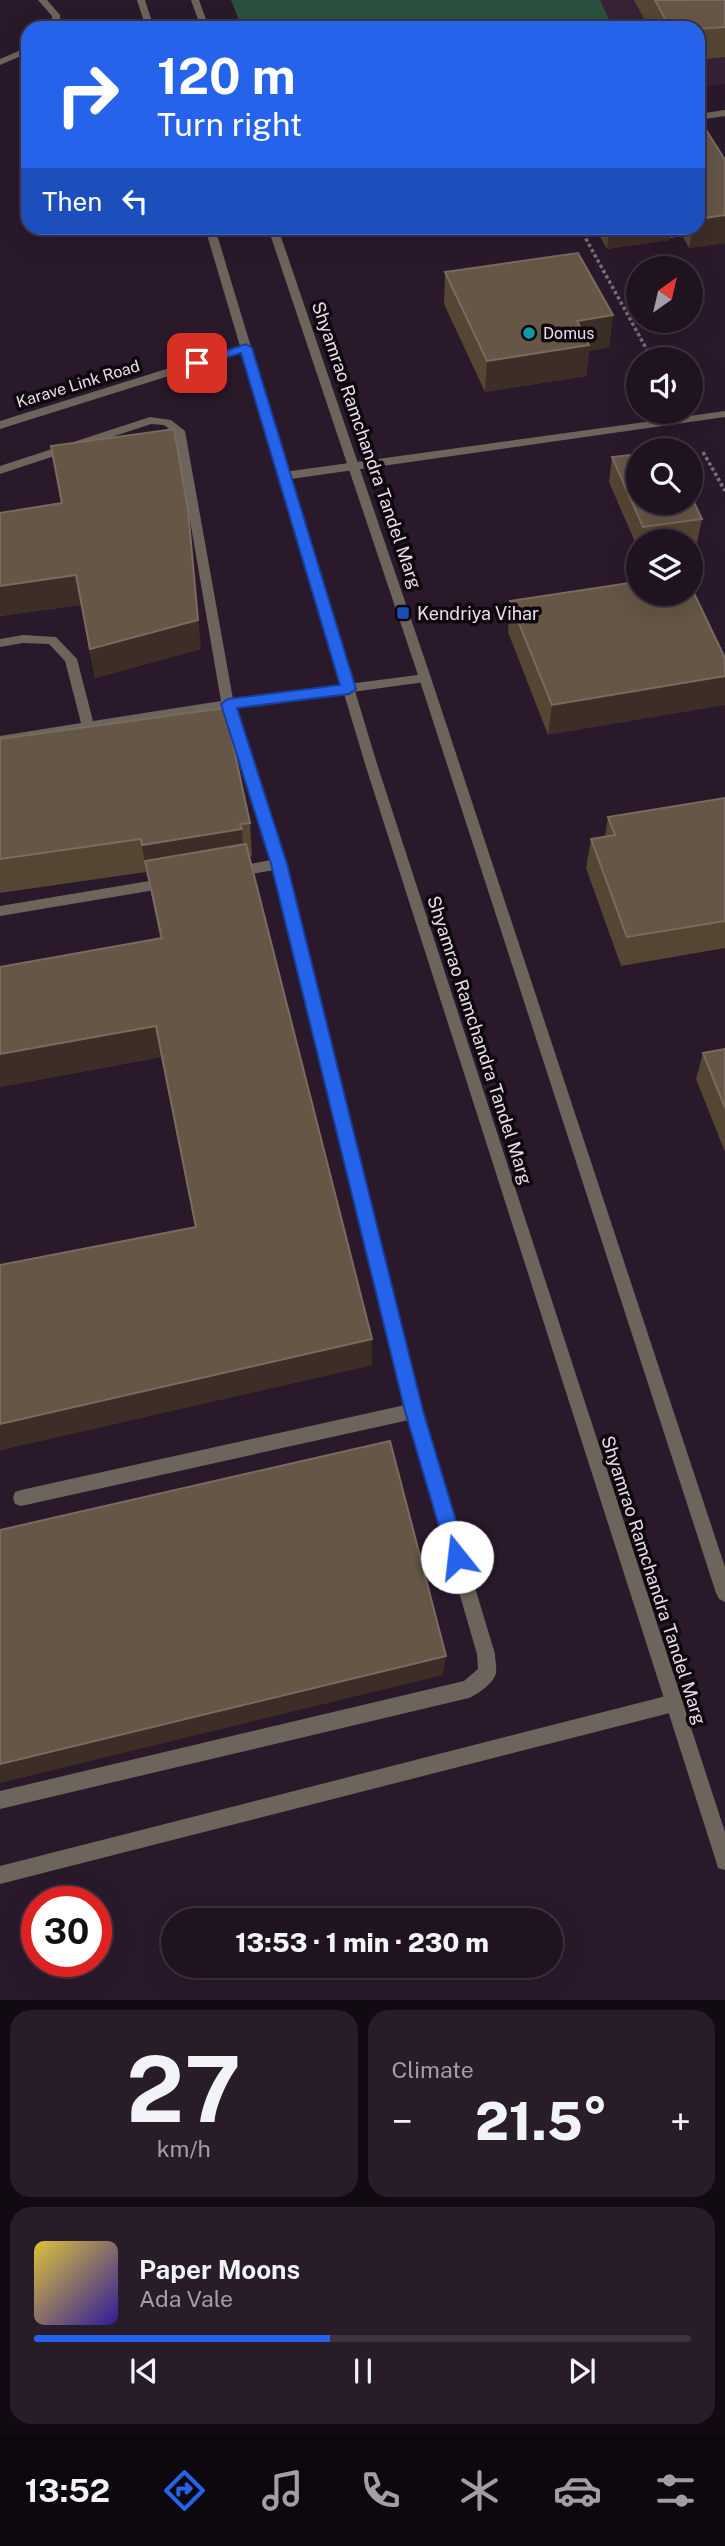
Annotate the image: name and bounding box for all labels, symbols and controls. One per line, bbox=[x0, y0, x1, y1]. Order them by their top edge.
text: 120 m bbox=[157, 47, 296, 105]
icon: right bbox=[42, 49, 133, 140]
text: Turn right bbox=[157, 106, 302, 143]
icon: left bbox=[116, 182, 154, 220]
text: Then bbox=[42, 186, 102, 217]
north arrow bbox=[626, 256, 704, 332]
map controls bbox=[626, 256, 703, 606]
street label: Shyamrao Ramchandra Tandel Marg bbox=[308, 299, 426, 591]
place label: Domus bbox=[543, 324, 594, 343]
marker: Domus bbox=[521, 325, 537, 341]
pin bbox=[167, 333, 227, 393]
icon: arrive bbox=[178, 344, 216, 382]
button: sound bbox=[626, 347, 703, 424]
street label: Karave Link Road bbox=[14, 356, 142, 412]
button: search bbox=[626, 438, 703, 515]
button: layers bbox=[626, 529, 703, 606]
place label: Kendriya Vihar bbox=[417, 603, 539, 624]
marker: Kendriya Vihar bbox=[395, 605, 411, 621]
street label: Shyamrao Ramchandra Tandel Marg bbox=[423, 893, 537, 1187]
street label: Shyamrao Ramchandra Tandel Marg bbox=[597, 1433, 711, 1727]
position arrow bbox=[420, 1520, 494, 1594]
speed limit sign: 30 bbox=[21, 1886, 112, 1977]
text: 13:53 · 1 min · 230 m bbox=[235, 1927, 489, 1958]
text: 27 bbox=[126, 2036, 241, 2142]
text: Climate bbox=[392, 2056, 474, 2083]
text: 21.5° bbox=[475, 2091, 608, 2152]
text: − bbox=[392, 2099, 413, 2144]
text: + bbox=[670, 2099, 691, 2144]
text: km/h bbox=[157, 2135, 211, 2162]
text: Paper Moons bbox=[139, 2254, 300, 2285]
text: Ada Vale bbox=[139, 2285, 233, 2312]
icon: previous bbox=[125, 2352, 163, 2390]
icon: pause bbox=[344, 2352, 382, 2390]
icon: next bbox=[563, 2352, 601, 2390]
icon: directions bbox=[160, 2466, 209, 2515]
icon: music bbox=[258, 2466, 307, 2515]
icon: phone bbox=[356, 2466, 405, 2515]
icon: climate bbox=[455, 2466, 504, 2515]
icon: car bbox=[553, 2466, 602, 2515]
icon: filters bbox=[651, 2466, 700, 2515]
text: 13:52 bbox=[25, 2472, 110, 2509]

